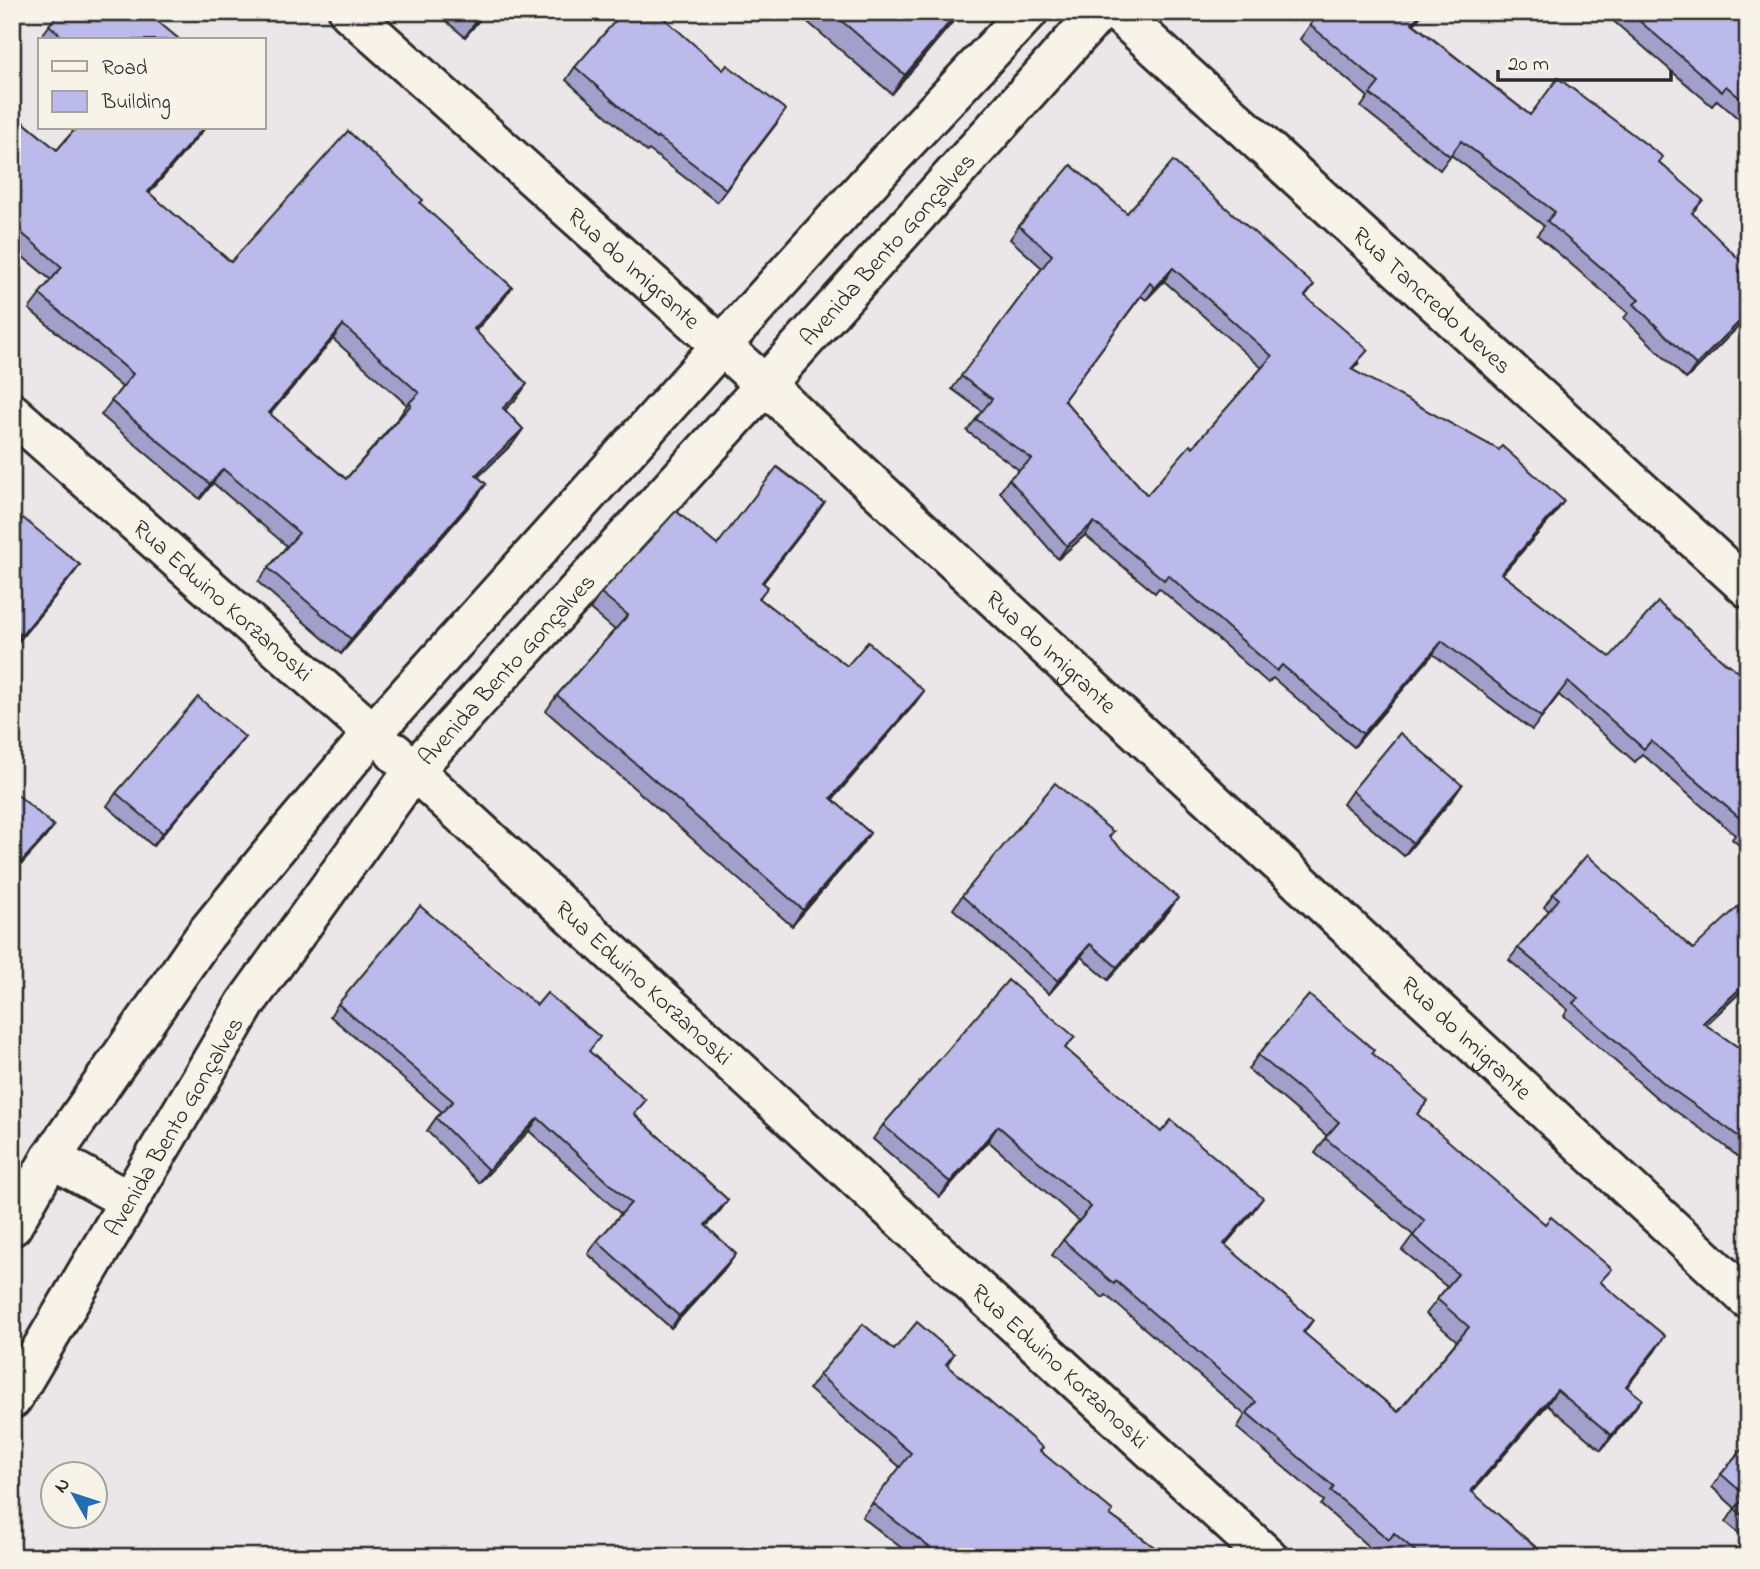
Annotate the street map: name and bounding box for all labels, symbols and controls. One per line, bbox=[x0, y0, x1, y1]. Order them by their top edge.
legend bbox=[38, 38, 266, 130]
scale bar bbox=[1498, 38, 1671, 82]
text: 20 m bbox=[1508, 50, 1549, 80]
text: Road bbox=[102, 54, 148, 84]
text: Building bbox=[101, 88, 171, 120]
street label: Avenida Bento Gonçalves bbox=[793, 146, 985, 355]
street label: Rua do Imigrante bbox=[558, 200, 707, 339]
street label: Rua Tancredo Neves bbox=[1343, 220, 1518, 384]
street label: Rua Edwino Korzanoski bbox=[124, 512, 319, 691]
street label: Avenida Bento Gonçalves bbox=[411, 567, 605, 775]
street label: Rua do Imigrante bbox=[976, 583, 1124, 724]
street label: Rua Edwino Korzanoski bbox=[546, 893, 739, 1075]
street label: Rua do Imigrante bbox=[1391, 969, 1539, 1110]
street label: Avenida Bento Gonçalves bbox=[97, 1011, 254, 1244]
street label: Rua Edwino Korzanoski bbox=[962, 1277, 1155, 1459]
north arrow bbox=[38, 1460, 108, 1530]
text: N bbox=[48, 1472, 77, 1499]

